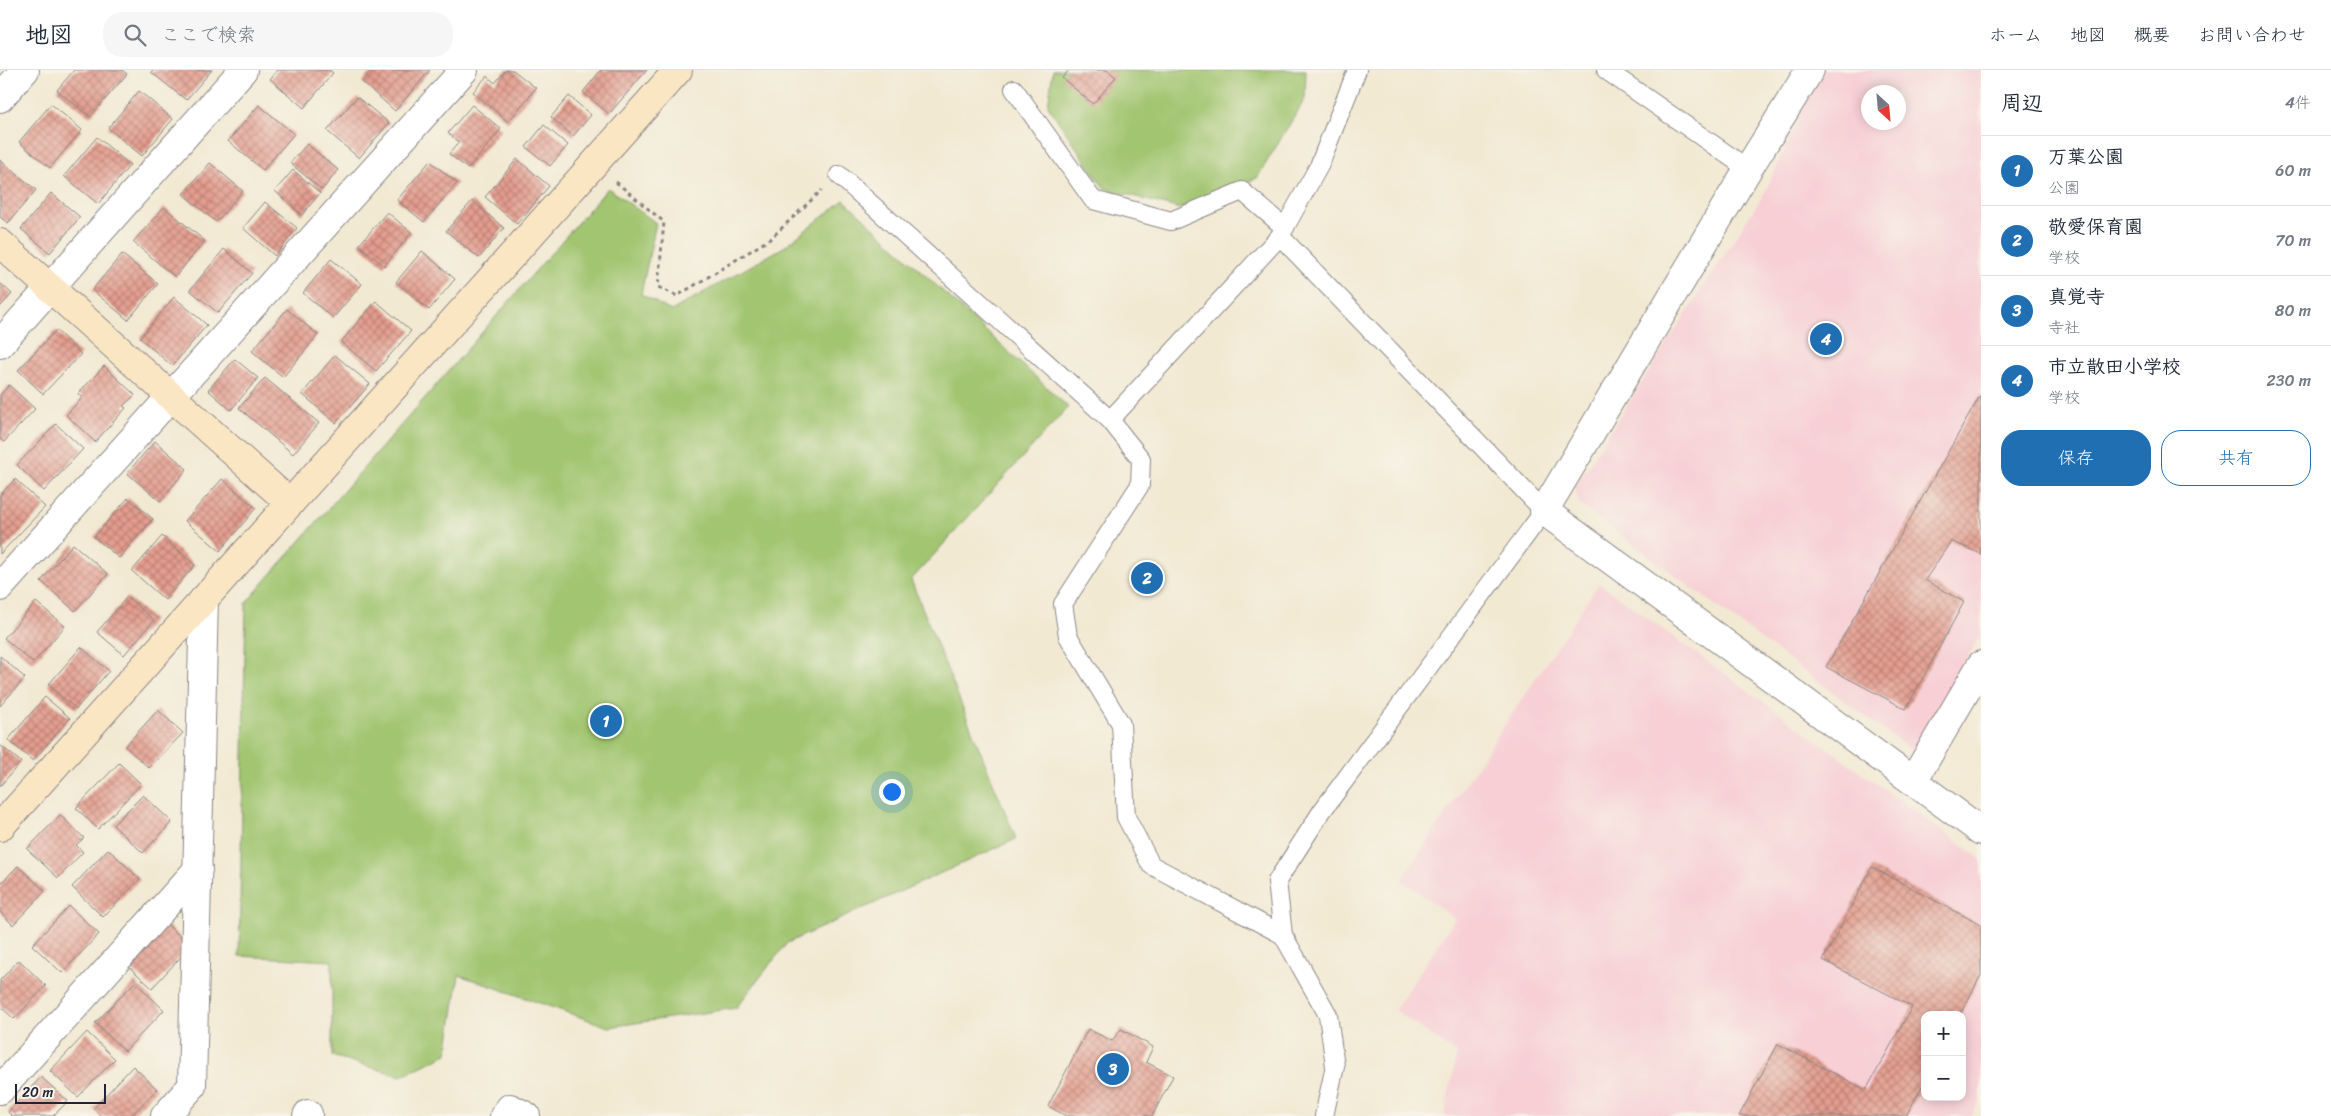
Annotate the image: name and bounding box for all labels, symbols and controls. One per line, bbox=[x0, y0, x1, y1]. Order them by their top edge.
search box bbox=[103, 12, 453, 57]
text: 地図 bbox=[25, 14, 73, 56]
text: ここで検索 bbox=[161, 18, 256, 51]
text: ホーム bbox=[1989, 19, 2042, 51]
text: 地図 bbox=[2070, 19, 2106, 51]
text: 概要 bbox=[2134, 19, 2170, 51]
text: お問い合わせ bbox=[2198, 19, 2306, 51]
icon: search bbox=[121, 21, 149, 49]
text: 周辺 bbox=[2001, 84, 2043, 122]
north arrow bbox=[1861, 85, 1906, 130]
text: 4件 bbox=[2285, 88, 2311, 117]
text: 万葉公園 bbox=[2048, 140, 2124, 173]
text: 1 bbox=[2014, 156, 2020, 185]
text: 60 m bbox=[2275, 156, 2311, 185]
text: 公園 bbox=[2048, 173, 2080, 202]
text: 敬愛保育園 bbox=[2048, 210, 2143, 243]
text: 2 bbox=[2012, 226, 2022, 255]
text: 70 m bbox=[2275, 226, 2311, 255]
text: 学校 bbox=[2048, 243, 2080, 272]
text: 真覚寺 bbox=[2048, 280, 2105, 313]
text: 3 bbox=[2013, 296, 2021, 325]
text: 80 m bbox=[2275, 296, 2311, 325]
text: 寺社 bbox=[2048, 313, 2080, 342]
pin: 4 bbox=[1810, 320, 1842, 358]
text: 市立散田小学校 bbox=[2048, 350, 2181, 383]
text: 4 bbox=[2012, 366, 2022, 395]
text: 230 m bbox=[2266, 366, 2311, 395]
text: 学校 bbox=[2048, 383, 2080, 412]
button: 保存 bbox=[2001, 430, 2151, 486]
button: 共有 bbox=[2161, 430, 2311, 486]
pin: 2 bbox=[1131, 559, 1163, 597]
pin: 1 bbox=[590, 702, 622, 740]
your location bbox=[879, 779, 905, 805]
map controls bbox=[1921, 1011, 1966, 1101]
button: + bbox=[1921, 1011, 1966, 1056]
pin: 3 bbox=[1097, 1050, 1129, 1088]
button: − bbox=[1921, 1056, 1966, 1101]
text: 20 m bbox=[22, 1080, 53, 1105]
scale bar bbox=[15, 1081, 106, 1104]

